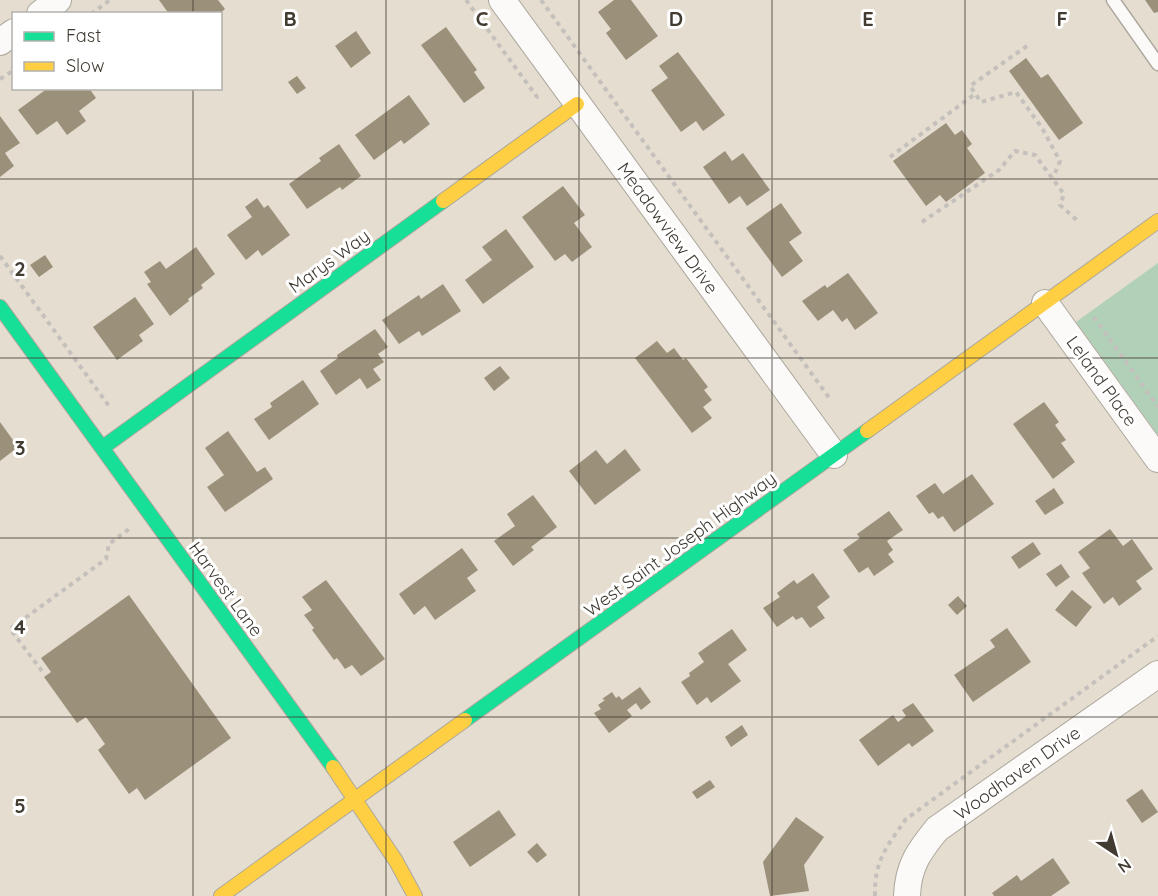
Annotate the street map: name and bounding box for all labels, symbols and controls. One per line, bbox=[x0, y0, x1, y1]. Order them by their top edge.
text: B bbox=[283, 6, 297, 31]
text: C bbox=[476, 6, 489, 31]
text: D bbox=[669, 6, 683, 31]
text: E bbox=[862, 6, 874, 31]
text: F bbox=[1056, 6, 1068, 31]
legend bbox=[12, 12, 222, 90]
text: Fast bbox=[66, 24, 101, 47]
text: Slow bbox=[66, 54, 104, 77]
street label: Meadowview Drive bbox=[612, 158, 724, 298]
street label: Marys Way bbox=[284, 224, 374, 298]
text: 2 bbox=[14, 256, 26, 281]
street label: Leland Place bbox=[1061, 331, 1143, 431]
text: 3 bbox=[15, 435, 25, 460]
street label: West Saint Joseph Highway bbox=[579, 467, 781, 621]
street label: Harvest Lane bbox=[184, 537, 268, 641]
text: 4 bbox=[14, 614, 26, 639]
street label: Woodhaven Drive bbox=[949, 721, 1085, 825]
text: 5 bbox=[14, 793, 26, 818]
north arrow bbox=[1086, 824, 1146, 884]
text: N bbox=[1114, 855, 1135, 878]

